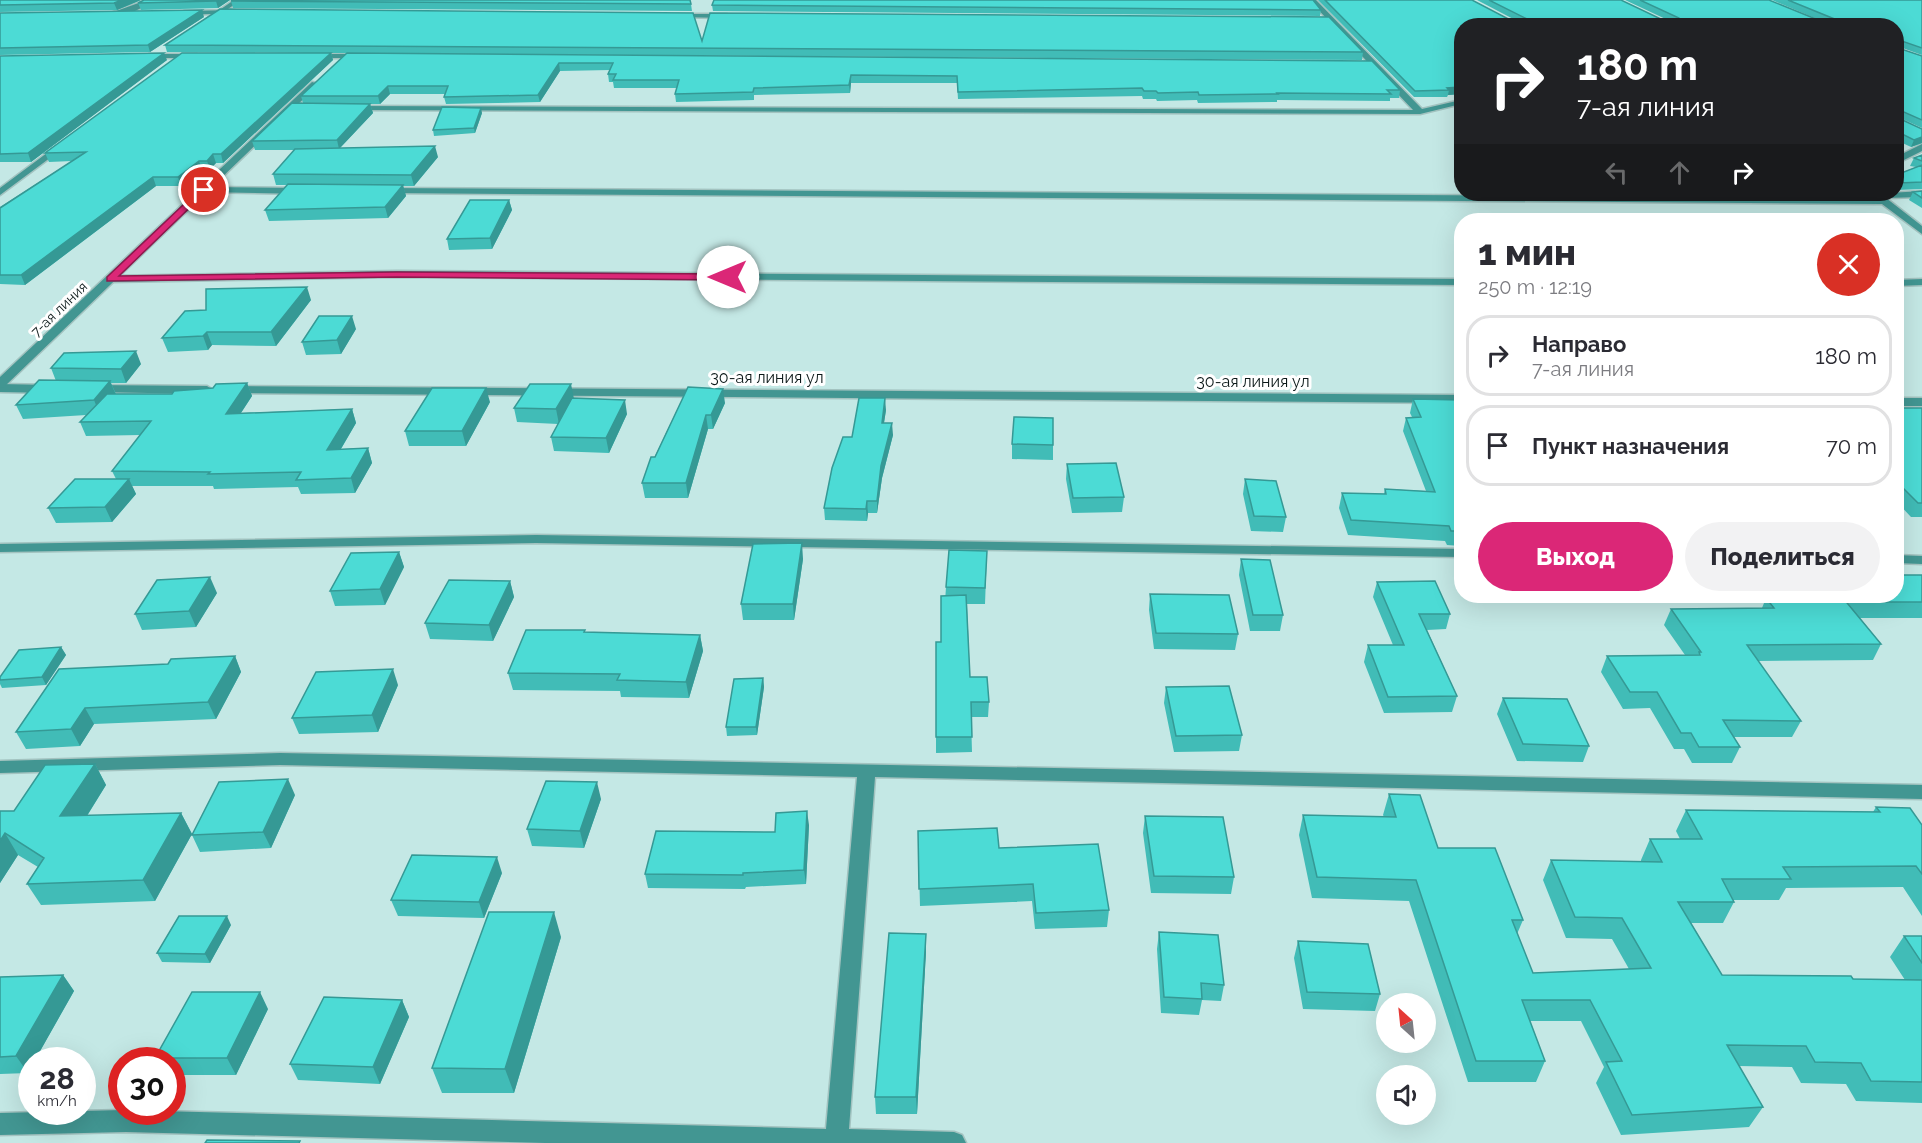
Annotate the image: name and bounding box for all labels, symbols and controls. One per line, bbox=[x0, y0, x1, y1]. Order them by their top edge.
text: 180 m bbox=[1577, 41, 1698, 90]
icon: right bbox=[1478, 42, 1556, 120]
text: 7-ая линия bbox=[1577, 91, 1715, 122]
icon: left bbox=[1600, 156, 1633, 189]
icon: ahead bbox=[1663, 156, 1696, 189]
icon: right bbox=[1726, 156, 1759, 189]
pin bbox=[178, 164, 229, 215]
icon: arrive bbox=[187, 173, 220, 206]
text: 1 мин bbox=[1478, 231, 1576, 273]
button: close bbox=[1817, 233, 1880, 296]
position arrow bbox=[696, 245, 760, 309]
text: 250 m · 12:19 bbox=[1478, 275, 1592, 299]
street label: 7-ая линия bbox=[28, 278, 90, 340]
text: Направо bbox=[1532, 331, 1626, 357]
icon: right bbox=[1481, 339, 1514, 372]
text: 180 m bbox=[1815, 343, 1877, 369]
text: 7-ая линия bbox=[1532, 357, 1634, 381]
street label: 30-ая линия ул bbox=[710, 368, 824, 387]
street label: 30-ая линия ул bbox=[1196, 372, 1310, 391]
icon: arrive bbox=[1481, 429, 1514, 462]
text: Пункт назначения bbox=[1532, 433, 1729, 459]
text: 70 m bbox=[1826, 433, 1877, 459]
button: Выход bbox=[1478, 522, 1673, 591]
button: Поделиться bbox=[1685, 522, 1880, 591]
north arrow bbox=[1376, 993, 1436, 1053]
map controls bbox=[1376, 993, 1436, 1125]
speed limit sign: 30 bbox=[108, 1047, 186, 1125]
text: 28 bbox=[39, 1061, 75, 1096]
button: sound bbox=[1376, 1065, 1436, 1125]
text: km/h bbox=[37, 1092, 77, 1110]

